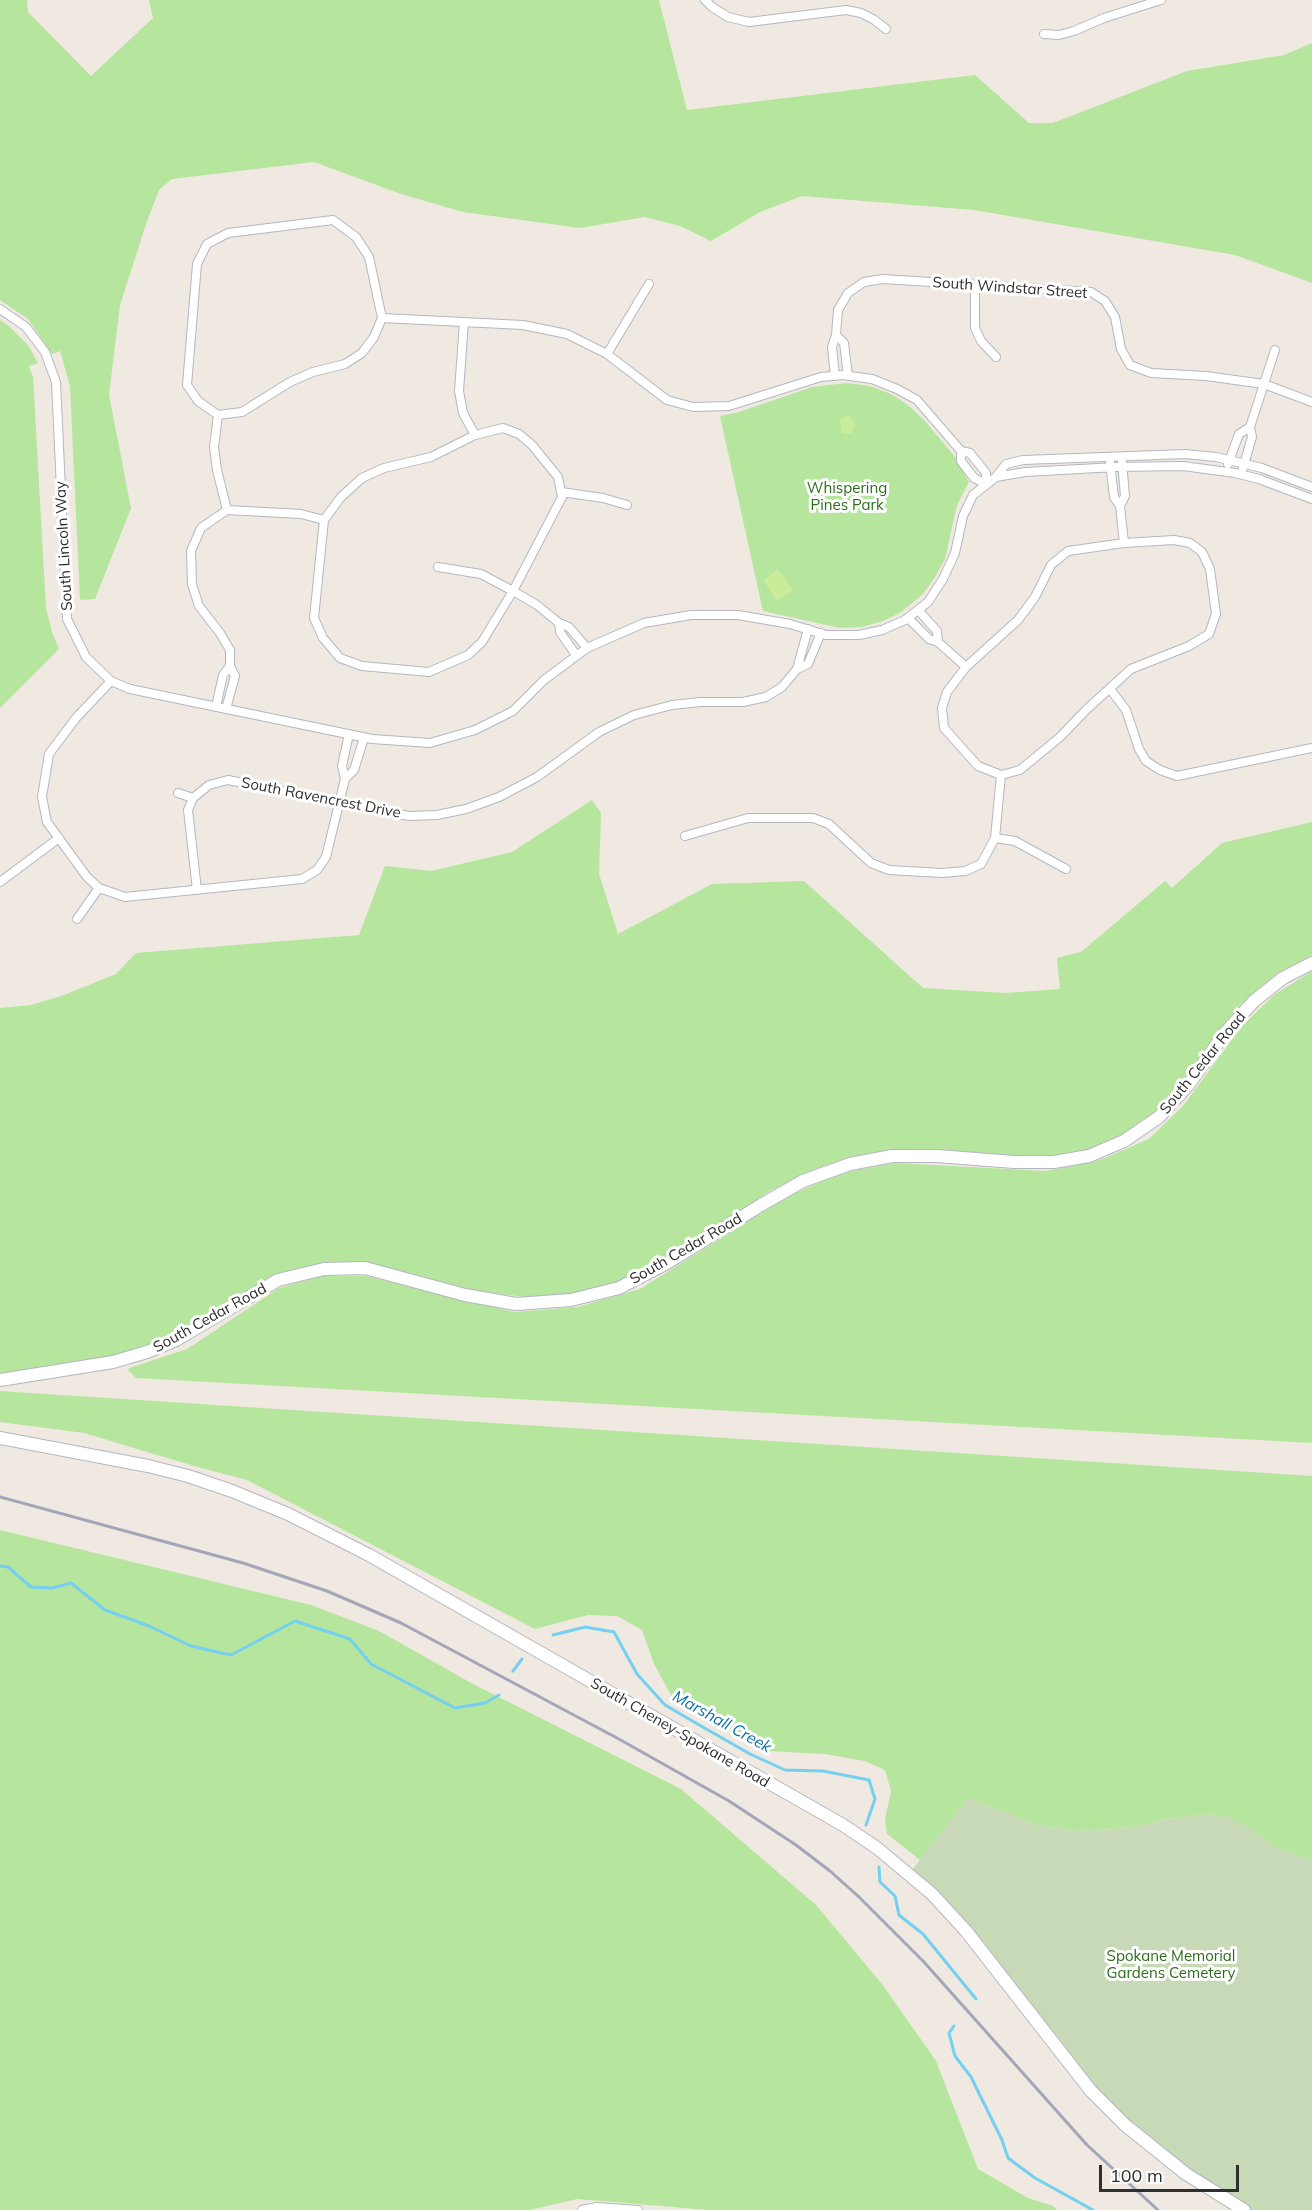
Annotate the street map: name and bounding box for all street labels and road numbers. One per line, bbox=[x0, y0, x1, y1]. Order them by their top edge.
street label: South Windstar Street bbox=[932, 274, 1088, 302]
street label: South Lincoln Way bbox=[52, 481, 76, 611]
street label: South Ravencrest Drive bbox=[240, 774, 402, 822]
street label: South Cedar Road bbox=[1156, 1008, 1250, 1118]
street label: South Cedar Road bbox=[627, 1210, 745, 1288]
street label: South Cedar Road bbox=[150, 1279, 270, 1357]
street label: South Cheney-Spokane Road bbox=[587, 1674, 773, 1792]

